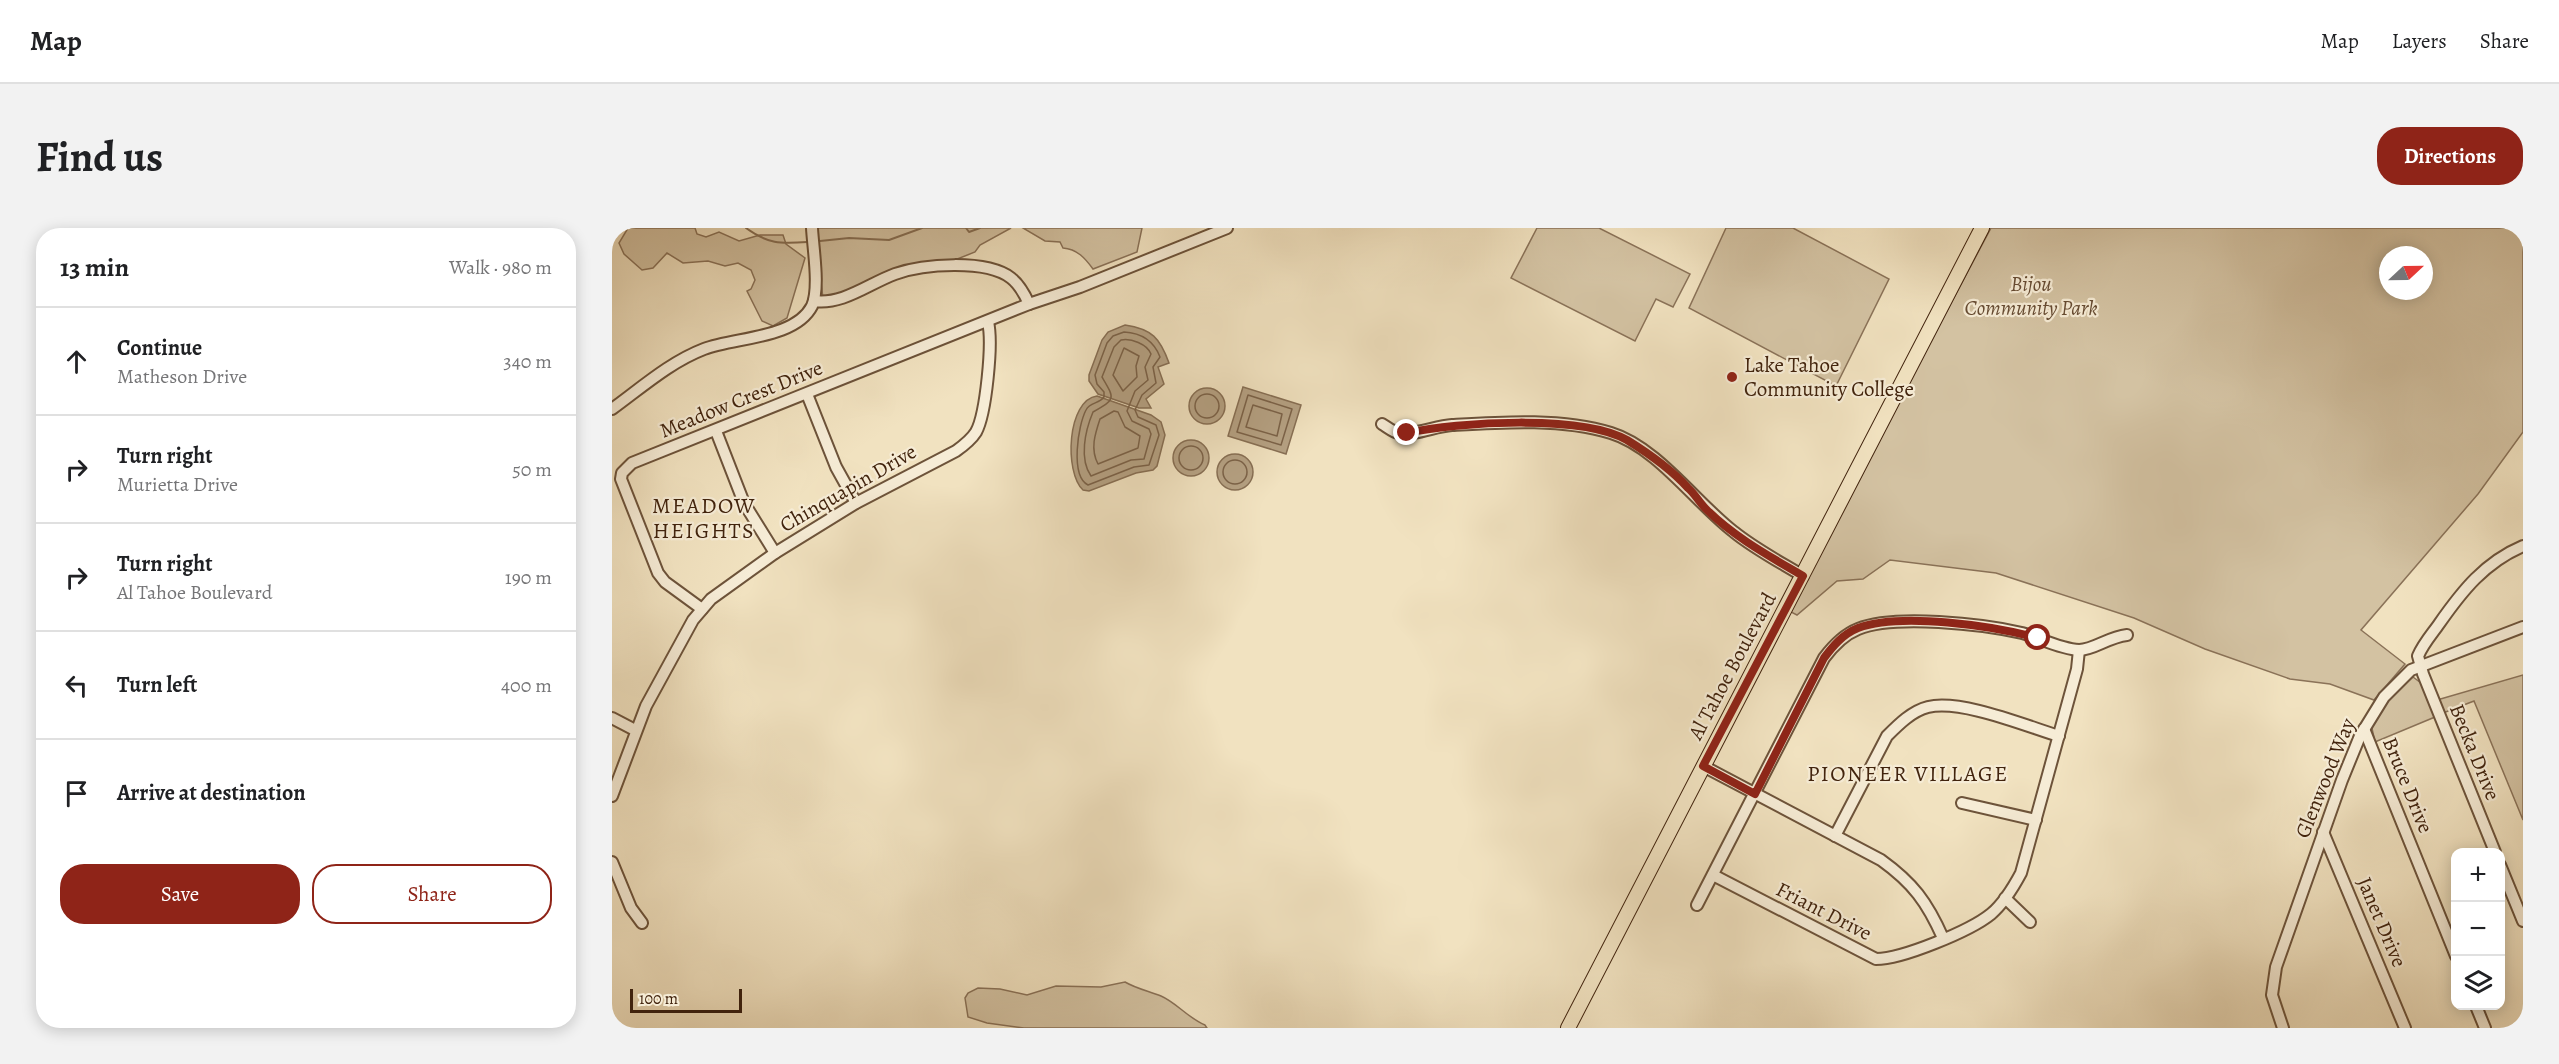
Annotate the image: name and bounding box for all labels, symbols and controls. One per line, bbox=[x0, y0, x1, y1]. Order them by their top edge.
text: Map bbox=[30, 22, 82, 60]
text: Map bbox=[2320, 27, 2359, 55]
text: Layers bbox=[2392, 27, 2447, 55]
text: Share bbox=[2480, 27, 2529, 55]
button: Directions bbox=[2377, 127, 2523, 185]
text: Find us bbox=[36, 128, 163, 185]
north arrow bbox=[2379, 246, 2433, 300]
text: 13 min bbox=[60, 250, 129, 285]
text: Walk · 980 m bbox=[449, 254, 552, 281]
park label: Bijou Community Park bbox=[1964, 270, 2098, 322]
text: Continue bbox=[117, 333, 202, 363]
icon: ahead bbox=[60, 345, 93, 378]
text: 340 m bbox=[503, 348, 552, 375]
place label: Lake Tahoe Community College bbox=[1744, 351, 1914, 403]
street label: Meadow Crest Drive bbox=[655, 354, 827, 444]
text: Matheson Drive bbox=[117, 363, 247, 390]
marker: Lake Tahoe Community College bbox=[1725, 370, 1739, 384]
route end bbox=[1393, 419, 1419, 445]
street label: Chinquapin Drive bbox=[774, 437, 922, 539]
text: Turn right bbox=[117, 441, 213, 471]
icon: right bbox=[60, 453, 93, 486]
text: 50 m bbox=[512, 456, 552, 483]
text: Murietta Drive bbox=[117, 471, 238, 498]
district label: MEADOW HEIGHTS bbox=[652, 491, 756, 546]
text: Turn right bbox=[117, 549, 213, 579]
icon: right bbox=[60, 561, 93, 594]
text: 190 m bbox=[505, 564, 552, 591]
text: Al Tahoe Boulevard bbox=[117, 579, 272, 606]
street label: Al Tahoe Boulevard bbox=[1681, 587, 1783, 745]
route start bbox=[2024, 624, 2050, 650]
icon: left bbox=[60, 669, 93, 702]
text: Turn left bbox=[117, 670, 197, 700]
text: 400 m bbox=[501, 672, 552, 699]
street label: Becka Drive bbox=[2443, 700, 2507, 804]
street label: Glenwood Way bbox=[2288, 713, 2362, 842]
street label: Bruce Drive bbox=[2376, 733, 2440, 837]
district label: PIONEER VILLAGE bbox=[1807, 759, 2009, 789]
icon: arrive bbox=[60, 777, 93, 810]
text: Arrive at destination bbox=[117, 778, 306, 808]
map controls bbox=[2451, 848, 2505, 1010]
button: + bbox=[2451, 848, 2505, 902]
button: Save bbox=[60, 864, 300, 924]
button: Share bbox=[312, 864, 552, 924]
street label: Janet Drive bbox=[2351, 873, 2413, 971]
street label: Friant Drive bbox=[1771, 875, 1877, 947]
button: − bbox=[2451, 902, 2505, 956]
button: layers bbox=[2451, 956, 2505, 1010]
scale bar bbox=[630, 986, 742, 1014]
text: 100 m bbox=[639, 988, 678, 1010]

